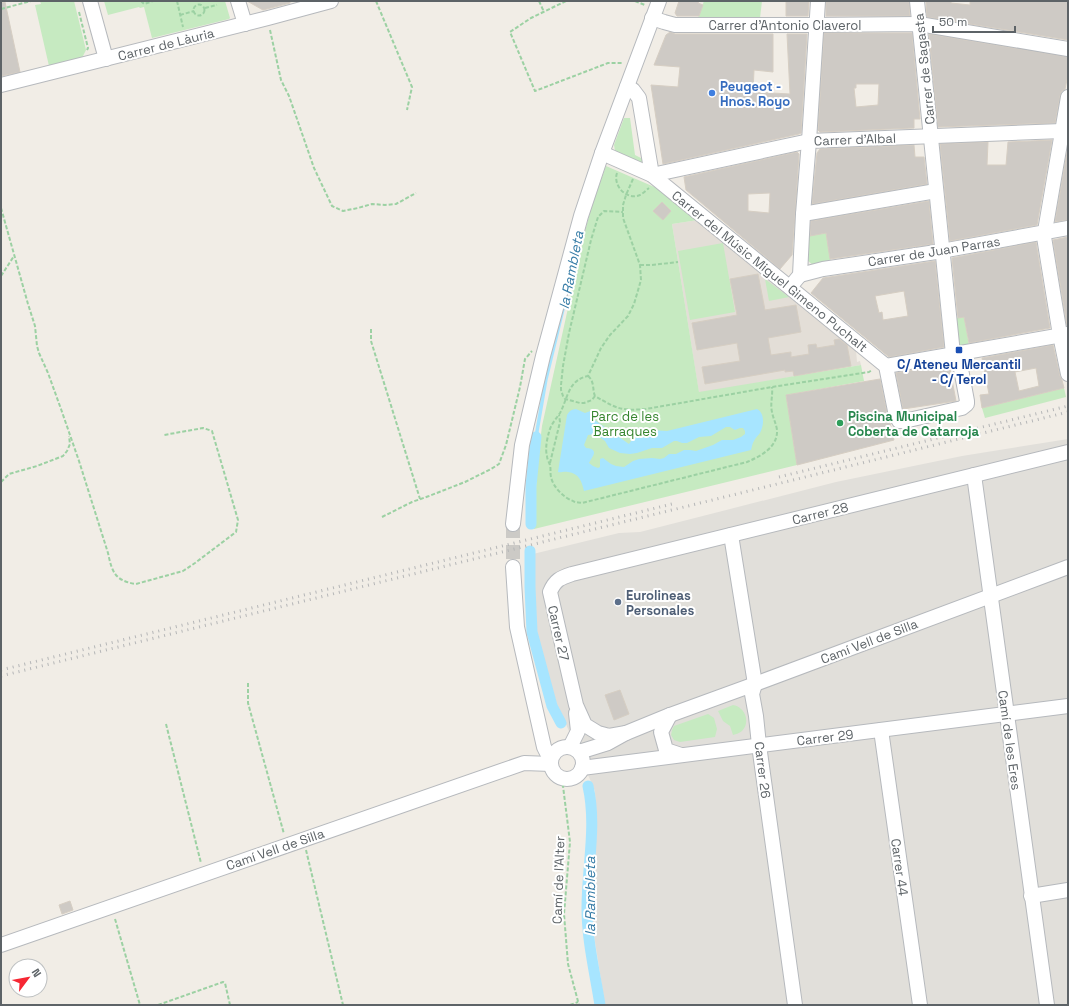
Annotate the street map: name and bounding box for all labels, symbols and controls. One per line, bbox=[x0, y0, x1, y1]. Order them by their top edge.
scale bar bbox=[933, 8, 1015, 34]
street label: Carrer de Sagasta bbox=[910, 12, 939, 125]
text: 50 m bbox=[939, 14, 967, 30]
street label: Carrer d'Antonio Claverol bbox=[708, 17, 862, 34]
street label: Carrer de Làuria bbox=[116, 24, 217, 65]
place label: Peugeot - Hnos. Royo bbox=[720, 78, 790, 110]
marker: Peugeot - Hnos. Royo bbox=[707, 88, 717, 98]
street label: Carrer d'Albal bbox=[814, 130, 896, 149]
street label: Carrer del Músic Miguel Gimeno Puchalt bbox=[668, 187, 871, 356]
water label: la Rambleta bbox=[555, 229, 588, 310]
street label: Carrer de Juan Parras bbox=[867, 233, 1002, 270]
marker: C/ Ateneu Mercantil - C/ Terol bbox=[954, 345, 964, 355]
place label: C/ Ateneu Mercantil - C/ Terol bbox=[897, 356, 1021, 388]
park label: Parc de les Barraques bbox=[591, 408, 659, 440]
place label: Piscina Municipal Coberta de Catarroja bbox=[848, 408, 979, 440]
marker: Piscina Municipal Coberta de Catarroja bbox=[835, 418, 845, 428]
street label: Carrer 28 bbox=[790, 498, 850, 529]
place label: Eurolineas Personales bbox=[626, 587, 694, 619]
marker: Eurolineas Personales bbox=[613, 597, 623, 607]
street label: Carrer 27 bbox=[544, 604, 573, 663]
street label: Camí Vell de Silla bbox=[818, 615, 921, 668]
street label: Camí de les Eres bbox=[994, 689, 1025, 791]
street label: Carrer 29 bbox=[796, 726, 854, 749]
street label: Carrer 26 bbox=[751, 741, 774, 799]
street label: Camí Vell de Silla bbox=[224, 825, 327, 874]
street label: Camí de l'Alter bbox=[548, 836, 569, 924]
street label: Carrer 44 bbox=[887, 837, 912, 897]
water label: la Rambleta bbox=[581, 856, 599, 935]
north arrow bbox=[8, 958, 48, 998]
text: N bbox=[29, 966, 44, 980]

